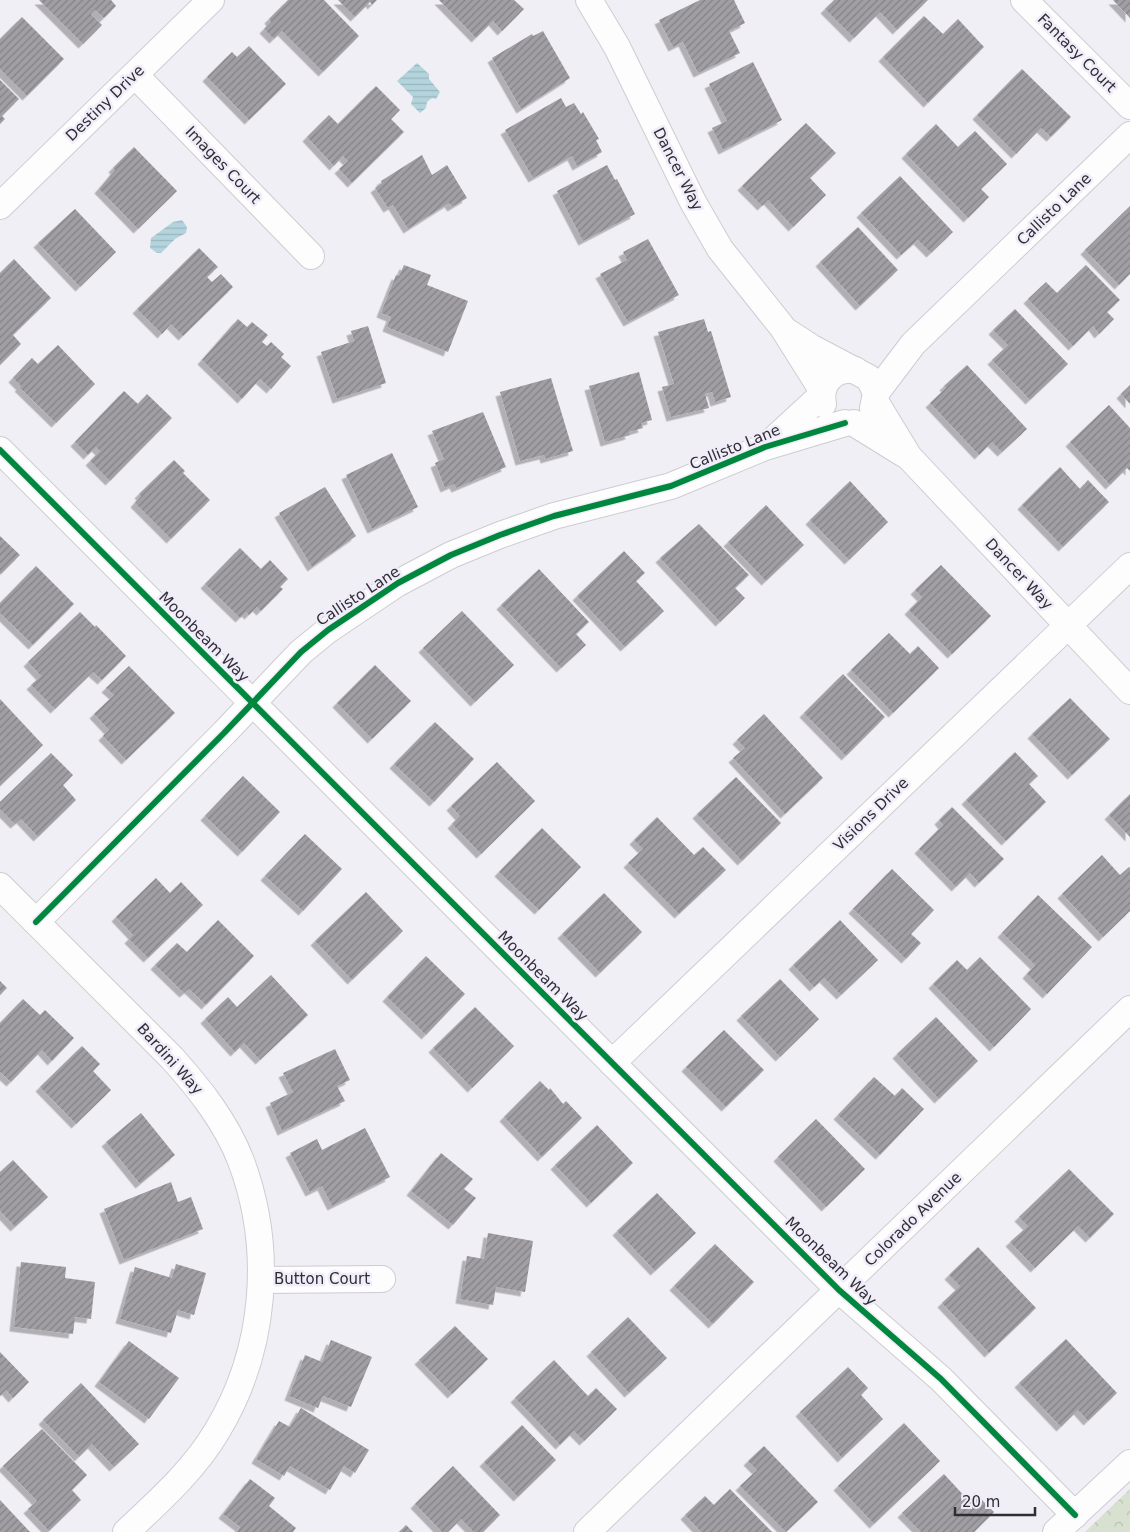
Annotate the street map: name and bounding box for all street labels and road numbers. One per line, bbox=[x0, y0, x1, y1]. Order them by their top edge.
street label: Fantasy Court bbox=[1034, 10, 1120, 96]
street label: Destiny Drive bbox=[62, 61, 148, 145]
street label: Images Court bbox=[182, 123, 265, 208]
street label: Dancer Way bbox=[649, 125, 707, 214]
street label: Callisto Lane bbox=[1013, 169, 1095, 249]
street label: Callisto Lane bbox=[687, 421, 783, 473]
street label: Dancer Way bbox=[982, 535, 1057, 613]
street label: Callisto Lane bbox=[313, 562, 403, 630]
street label: Moonbeam Way bbox=[155, 588, 253, 686]
street label: Visions Drive bbox=[830, 774, 912, 854]
street label: Moonbeam Way bbox=[494, 927, 592, 1025]
street label: Bardini Way bbox=[133, 1020, 207, 1098]
street label: Colorado Avenue bbox=[861, 1168, 965, 1270]
street label: Moonbeam Way bbox=[782, 1213, 881, 1309]
street label: Button Court bbox=[274, 1270, 370, 1288]

